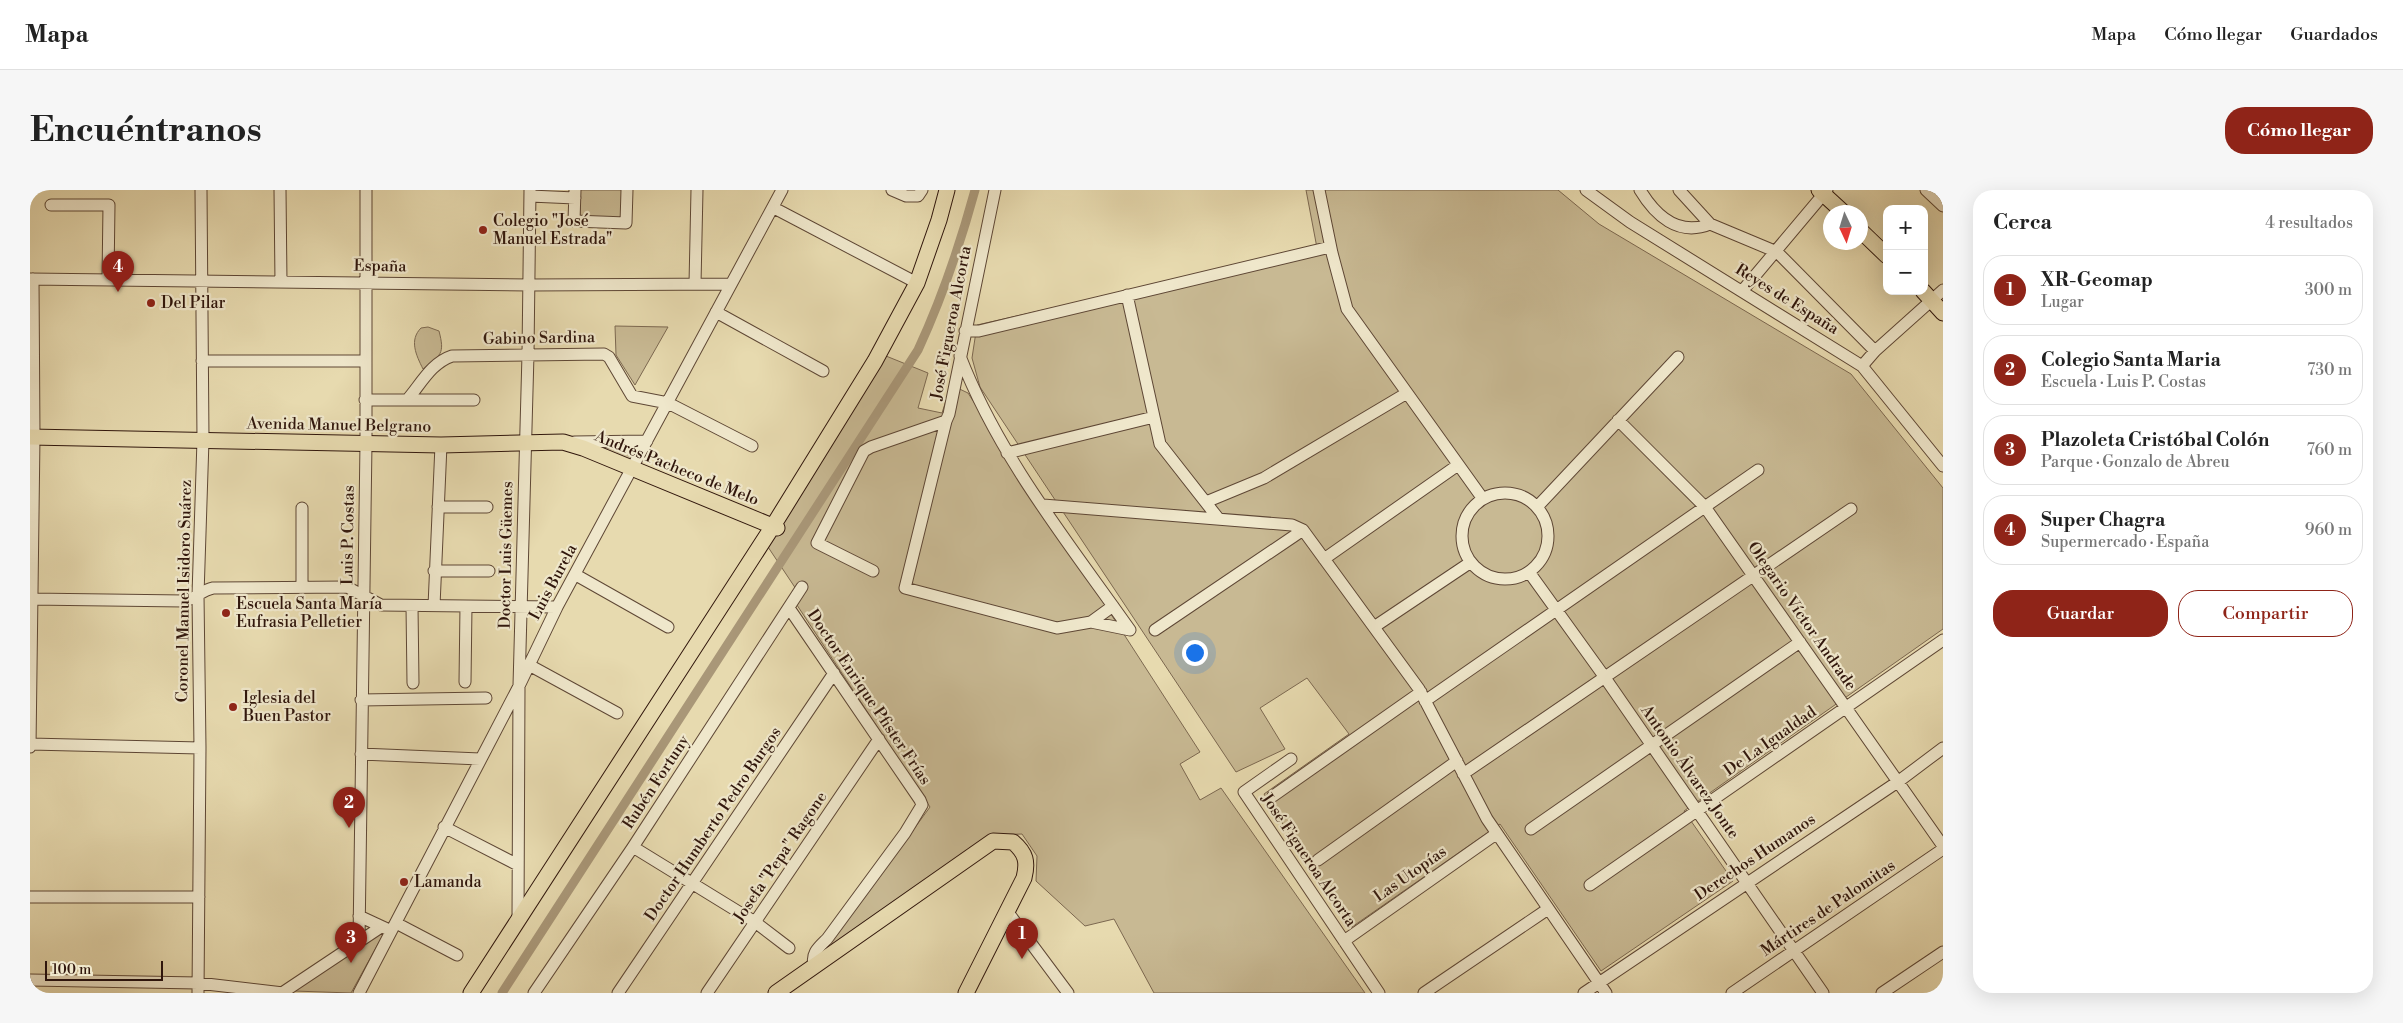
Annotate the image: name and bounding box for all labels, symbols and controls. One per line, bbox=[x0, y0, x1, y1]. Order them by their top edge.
text: Mapa bbox=[25, 20, 88, 50]
text: Mapa bbox=[2092, 23, 2136, 46]
text: Cómo llegar bbox=[2164, 23, 2262, 46]
text: Guardados bbox=[2290, 23, 2378, 46]
button: Cómo llegar bbox=[2225, 107, 2373, 154]
text: Encuéntranos bbox=[30, 109, 262, 152]
north arrow bbox=[1823, 205, 1868, 250]
map controls bbox=[1883, 205, 1928, 295]
button: + bbox=[1883, 205, 1928, 250]
text: Cerca bbox=[1993, 210, 2052, 236]
place label: Colegio "José Manuel Estrada" bbox=[493, 211, 612, 249]
text: 4 resultados bbox=[2265, 213, 2353, 233]
marker: Colegio "José Manuel Estrada" bbox=[477, 224, 489, 236]
street label: José Figueroa Alcorta bbox=[926, 243, 976, 403]
button: − bbox=[1883, 250, 1928, 295]
pin: 4 bbox=[102, 251, 134, 292]
street label: España bbox=[353, 256, 408, 276]
street label: Reyes de España bbox=[1732, 259, 1843, 339]
text: XR-Geomap bbox=[2041, 268, 2153, 292]
text: 1 bbox=[2006, 280, 2014, 300]
text: 300 m bbox=[2305, 280, 2352, 300]
text: Lugar bbox=[2041, 292, 2084, 312]
place label: Del Pilar bbox=[161, 293, 226, 313]
marker: Del Pilar bbox=[145, 297, 157, 309]
street label: Gabino Sardina bbox=[483, 327, 596, 349]
text: Colegio Santa Maria bbox=[2041, 348, 2221, 372]
text: 2 bbox=[2005, 360, 2015, 380]
text: 730 m bbox=[2307, 360, 2352, 380]
text: Escuela · Luis P. Costas bbox=[2041, 372, 2206, 392]
street label: Avenida Manuel Belgrano bbox=[246, 413, 431, 437]
street label: Andrés Pacheco de Melo bbox=[591, 426, 762, 510]
text: Plazoleta Cristóbal Colón bbox=[2041, 428, 2269, 452]
text: 3 bbox=[2005, 440, 2015, 460]
text: 760 m bbox=[2307, 440, 2352, 460]
text: Parque · Gonzalo de Abreu bbox=[2041, 452, 2230, 472]
street label: Coronel Manuel Isidoro Suárez bbox=[172, 479, 196, 703]
street label: Doctor Luis Güemes bbox=[495, 481, 517, 629]
street label: Luis P. Costas bbox=[337, 485, 359, 585]
text: Super Chagra bbox=[2041, 508, 2165, 532]
text: 4 bbox=[2005, 520, 2015, 540]
text: 960 m bbox=[2305, 520, 2352, 540]
text: Supermercado · España bbox=[2041, 532, 2209, 552]
street label: Olegario Víctor Andrade bbox=[1743, 538, 1861, 694]
street label: Luis Burela bbox=[525, 540, 582, 624]
button: Guardar bbox=[1993, 590, 2168, 637]
button: Compartir bbox=[2178, 590, 2353, 637]
place label: Escuela Santa María Eufrasia Pelletier bbox=[236, 594, 383, 632]
street label: Doctor Enrique Pfister Frías bbox=[803, 605, 935, 789]
marker: Escuela Santa María Eufrasia Pelletier bbox=[220, 607, 232, 619]
your location bbox=[1182, 640, 1208, 666]
place label: Iglesia del Buen Pastor bbox=[242, 688, 331, 726]
street label: Antonio Álvarez Jonte bbox=[1636, 699, 1745, 843]
marker: Iglesia del Buen Pastor bbox=[227, 701, 239, 713]
street label: De La Igualdad bbox=[1720, 702, 1820, 780]
street label: Doctor Humberto Pedro Burgos bbox=[640, 723, 786, 925]
street label: Rubén Fortuny bbox=[618, 731, 694, 833]
pin: 2 bbox=[333, 787, 365, 828]
street label: Josefa "Pepa" Ragone bbox=[728, 788, 831, 927]
street label: José Figueroa Alcorta bbox=[1256, 789, 1362, 931]
street label: Derechos Humanos bbox=[1691, 809, 1819, 905]
street label: Las Utopías bbox=[1370, 842, 1450, 906]
street label: Mártires de Palomitas bbox=[1757, 855, 1899, 961]
place label: Lamanda bbox=[414, 872, 482, 892]
marker: Lamanda bbox=[398, 876, 410, 888]
pin: 1 bbox=[1006, 918, 1038, 959]
pin: 3 bbox=[335, 922, 367, 963]
scale bar bbox=[45, 958, 162, 981]
text: 100 m bbox=[52, 961, 91, 979]

